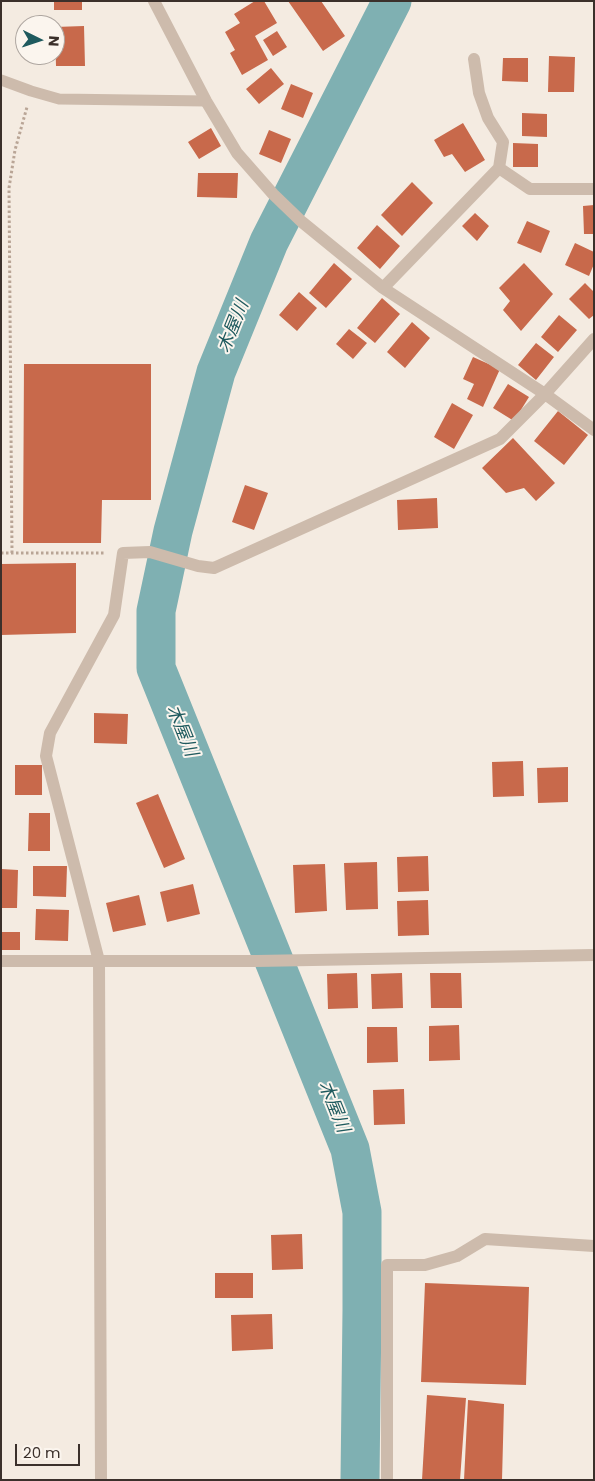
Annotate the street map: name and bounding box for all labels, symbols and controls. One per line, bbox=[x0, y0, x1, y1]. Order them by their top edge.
north arrow bbox=[15, 15, 65, 65]
text: N bbox=[44, 35, 64, 47]
water label: 木屋川 bbox=[214, 298, 254, 356]
water label: 木屋川 bbox=[161, 702, 201, 760]
water label: 木屋川 bbox=[313, 1078, 353, 1136]
scale bar bbox=[18, 1434, 82, 1466]
text: 20 m bbox=[23, 1442, 61, 1463]

